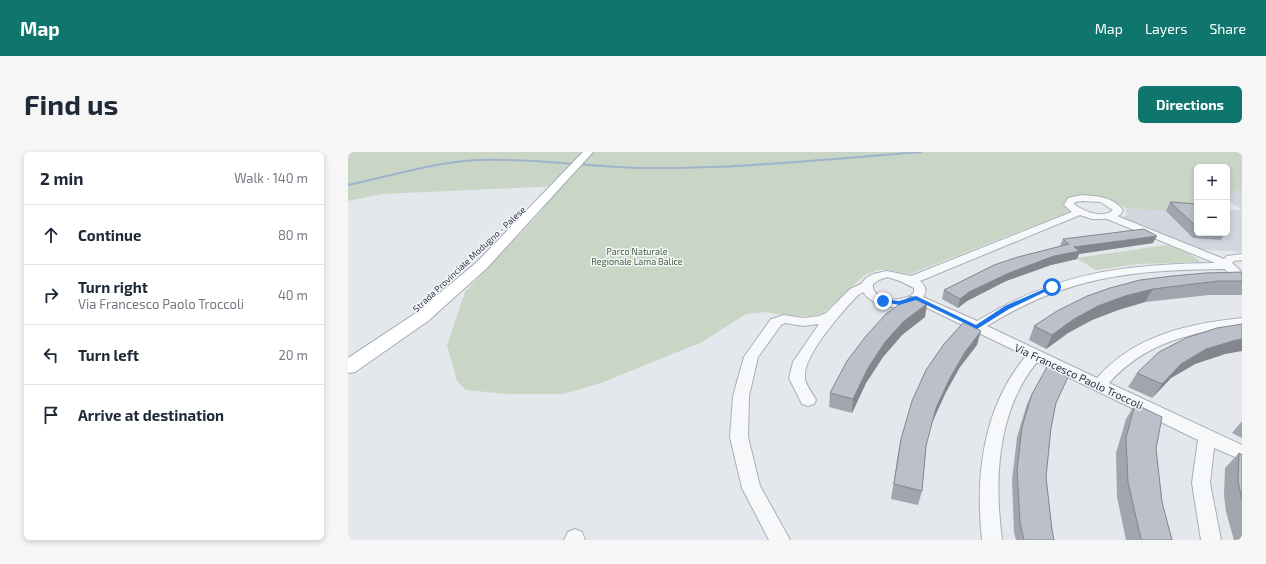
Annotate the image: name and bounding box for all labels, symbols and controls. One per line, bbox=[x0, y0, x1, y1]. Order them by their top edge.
text: Map bbox=[20, 17, 60, 40]
text: Map bbox=[1095, 20, 1123, 37]
text: Layers bbox=[1145, 20, 1187, 37]
text: Share bbox=[1209, 20, 1246, 37]
button: Directions bbox=[1138, 86, 1242, 123]
text: Find us bbox=[24, 87, 118, 121]
map controls bbox=[1194, 164, 1230, 236]
button: + bbox=[1194, 164, 1230, 200]
text: 2 min bbox=[40, 168, 83, 188]
text: Walk · 140 m bbox=[234, 170, 308, 186]
button: − bbox=[1194, 200, 1230, 236]
street label: Strada Provinciale Modugno - Palese bbox=[410, 204, 528, 314]
icon: ahead bbox=[40, 224, 62, 246]
text: Continue bbox=[78, 226, 141, 244]
text: 80 m bbox=[278, 227, 308, 243]
park label: Parco Naturale Regionale Lama Balice bbox=[591, 246, 683, 267]
text: Turn right bbox=[78, 278, 148, 296]
route start bbox=[1043, 278, 1061, 296]
icon: right bbox=[40, 284, 62, 306]
text: 40 m bbox=[278, 287, 308, 303]
route end bbox=[874, 292, 892, 310]
text: Via Francesco Paolo Troccoli bbox=[78, 296, 244, 312]
street label: Via Francesco Paolo Troccoli bbox=[1013, 340, 1145, 412]
icon: left bbox=[40, 344, 62, 366]
text: Turn left bbox=[78, 346, 139, 364]
text: 20 m bbox=[279, 347, 308, 363]
icon: arrive bbox=[40, 404, 62, 426]
text: Arrive at destination bbox=[78, 406, 224, 424]

